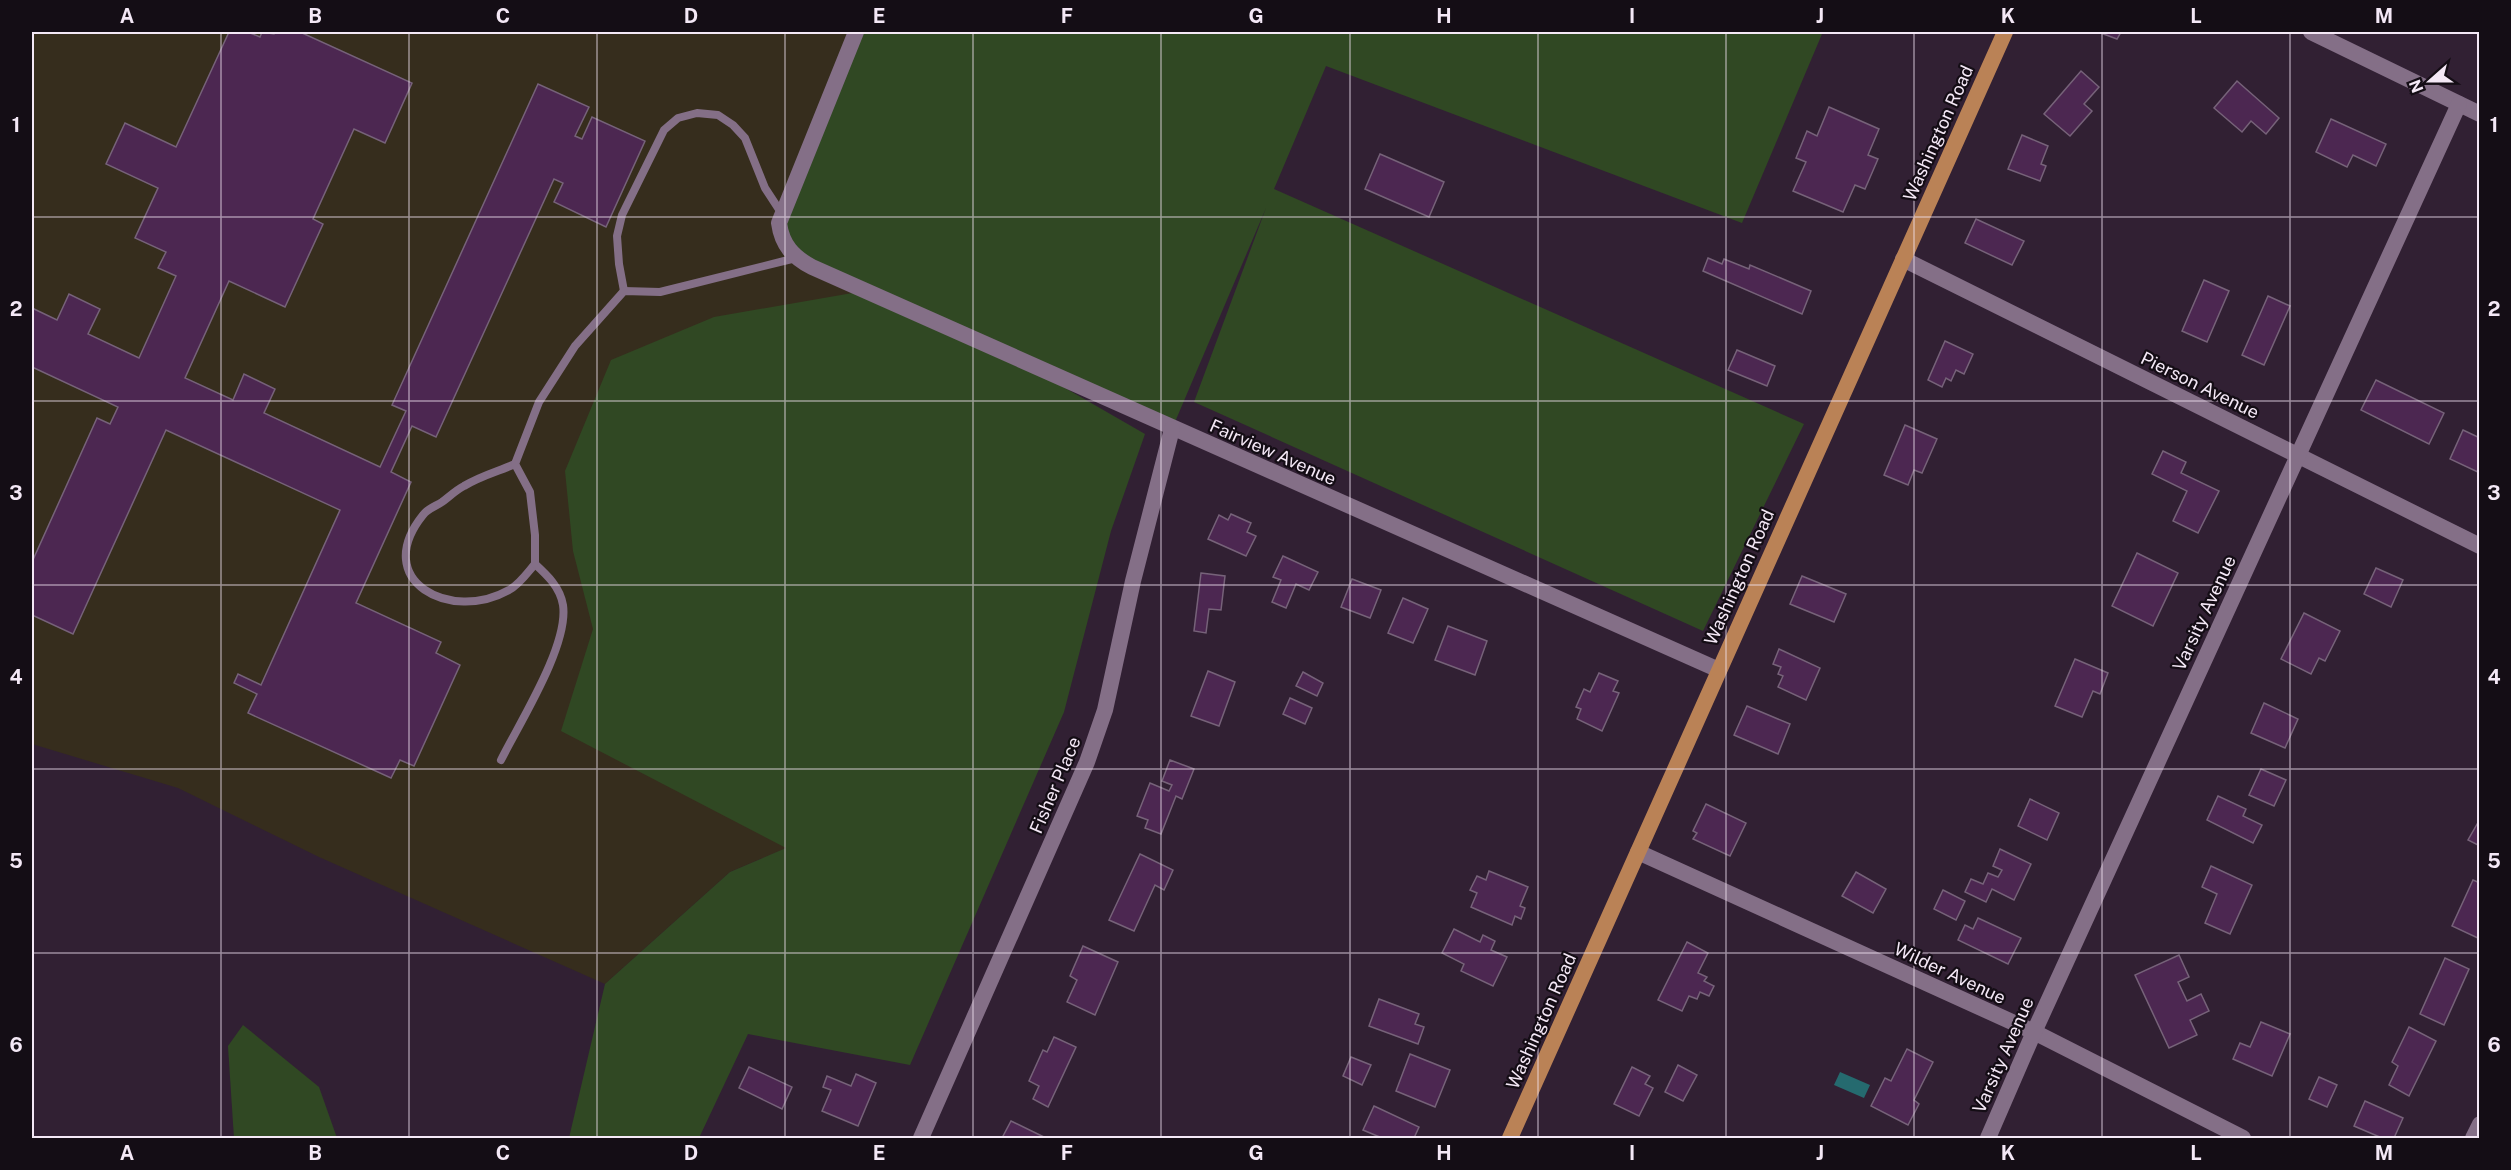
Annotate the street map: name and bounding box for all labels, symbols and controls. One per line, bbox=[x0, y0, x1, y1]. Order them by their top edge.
text: A bbox=[120, 4, 134, 28]
text: B bbox=[308, 4, 322, 28]
text: C bbox=[496, 4, 510, 28]
text: D bbox=[684, 4, 698, 28]
text: E bbox=[873, 4, 885, 28]
text: F bbox=[1061, 4, 1073, 28]
text: G bbox=[1248, 4, 1264, 28]
text: H bbox=[1436, 4, 1452, 28]
text: I bbox=[1629, 4, 1635, 28]
text: J bbox=[1816, 4, 1824, 28]
text: K bbox=[2001, 4, 2015, 28]
text: L bbox=[2190, 4, 2202, 28]
text: M bbox=[2375, 4, 2393, 28]
north arrow bbox=[2400, 51, 2460, 111]
street label: Washington Road bbox=[1899, 62, 1977, 204]
text: N bbox=[2405, 77, 2428, 95]
text: 1 bbox=[12, 113, 20, 137]
text: 1 bbox=[2490, 113, 2498, 137]
text: 2 bbox=[10, 297, 22, 321]
text: 2 bbox=[2488, 297, 2500, 321]
street label: Pierson Avenue bbox=[2137, 347, 2263, 423]
street label: Fairview Avenue bbox=[1207, 415, 1339, 489]
text: 3 bbox=[9, 481, 23, 505]
text: 3 bbox=[2487, 481, 2501, 505]
street label: Washington Road bbox=[1700, 506, 1778, 648]
street label: Varsity Avenue bbox=[2168, 552, 2240, 674]
text: 4 bbox=[9, 665, 23, 689]
text: 4 bbox=[2487, 665, 2501, 689]
street label: Fisher Place bbox=[1025, 734, 1085, 836]
text: 5 bbox=[9, 849, 23, 873]
text: 5 bbox=[2487, 849, 2501, 873]
street label: Wilder Avenue bbox=[1891, 938, 2009, 1008]
street label: Washington Road bbox=[1502, 950, 1580, 1092]
street label: Varsity Avenue bbox=[1968, 994, 2038, 1116]
text: 6 bbox=[9, 1033, 23, 1057]
text: 6 bbox=[2487, 1033, 2501, 1057]
text: A bbox=[120, 1141, 134, 1165]
text: B bbox=[308, 1141, 322, 1165]
text: C bbox=[496, 1141, 510, 1165]
text: D bbox=[684, 1141, 698, 1165]
text: E bbox=[873, 1141, 885, 1165]
text: F bbox=[1061, 1141, 1073, 1165]
text: G bbox=[1248, 1141, 1264, 1165]
text: H bbox=[1436, 1141, 1452, 1165]
text: I bbox=[1629, 1141, 1635, 1165]
text: J bbox=[1816, 1141, 1824, 1165]
text: K bbox=[2001, 1141, 2015, 1165]
text: L bbox=[2190, 1141, 2202, 1165]
text: M bbox=[2375, 1141, 2393, 1165]

